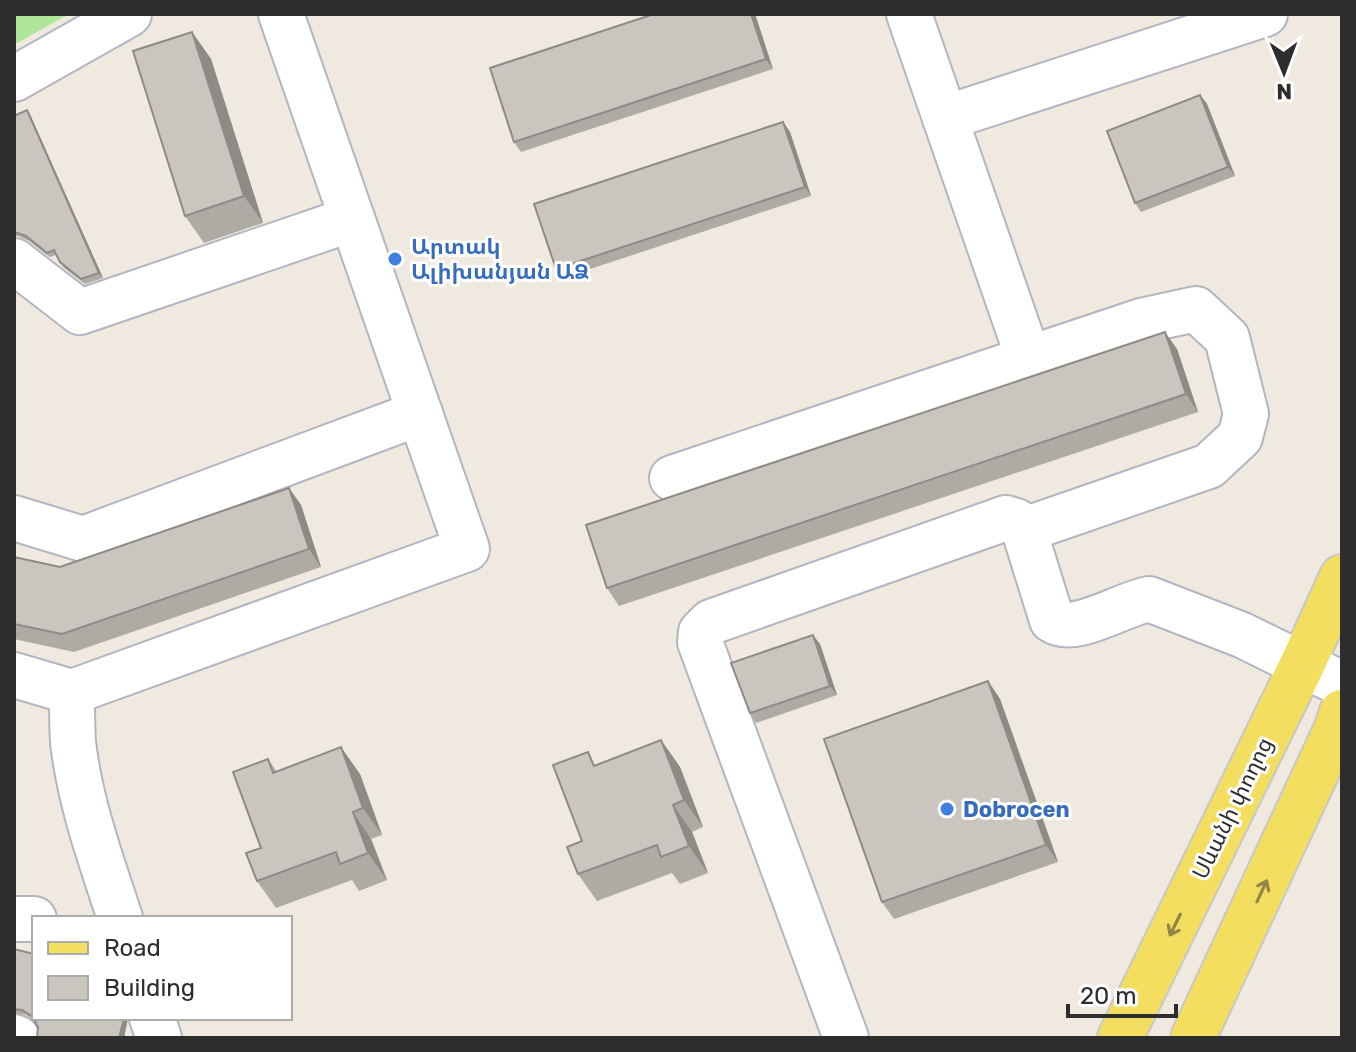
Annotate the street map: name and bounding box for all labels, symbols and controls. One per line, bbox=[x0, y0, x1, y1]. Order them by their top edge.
north arrow bbox=[1244, 32, 1324, 112]
text: N bbox=[1276, 78, 1292, 105]
place label: Արտակ Ալիխանյան ԱՁ bbox=[411, 233, 589, 285]
marker: Արտակ Ալիխանյան ԱՁ bbox=[386, 250, 404, 268]
street label: Սևանի փողոց bbox=[1186, 733, 1278, 883]
place label: Dobrocen bbox=[963, 796, 1070, 823]
marker: Dobrocen bbox=[938, 800, 956, 818]
one-way arrow bbox=[1255, 879, 1270, 904]
one-way arrow bbox=[1167, 913, 1182, 937]
legend bbox=[32, 916, 292, 1020]
text: Road bbox=[104, 934, 161, 962]
scale bar bbox=[1068, 968, 1176, 1018]
text: Building bbox=[104, 974, 195, 1002]
text: 20 m bbox=[1080, 982, 1137, 1010]

